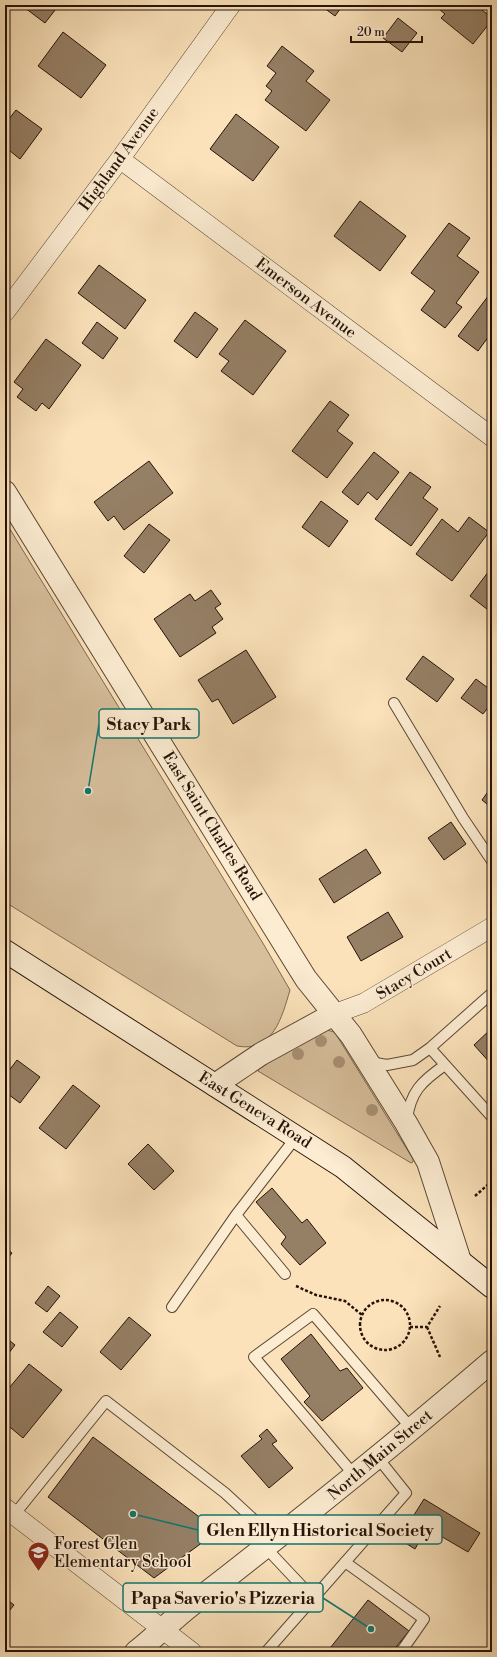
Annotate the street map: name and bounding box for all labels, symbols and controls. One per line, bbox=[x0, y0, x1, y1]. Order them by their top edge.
scale bar bbox=[351, 18, 422, 44]
text: 20 m bbox=[357, 25, 385, 40]
street label: Highland Avenue bbox=[75, 103, 163, 215]
street label: Emerson Avenue bbox=[251, 253, 361, 343]
callout: Stacy Park bbox=[99, 709, 199, 738]
text: Stacy Park bbox=[107, 714, 192, 736]
street label: East Saint Charles Road bbox=[158, 748, 266, 904]
street label: Stacy Court bbox=[373, 944, 456, 1004]
street label: East Geneva Road bbox=[195, 1067, 315, 1153]
street label: North Main Street bbox=[324, 1405, 437, 1505]
callout: Glen Ellyn Historical Society bbox=[198, 1515, 442, 1544]
text: Glen Ellyn Historical Society bbox=[206, 1520, 434, 1542]
place label: Forest Glen Elementary School bbox=[54, 1534, 192, 1572]
school or university icon: Forest Glen Elementary School bbox=[26, 1540, 52, 1573]
callout: Papa Saverio's Pizzeria bbox=[123, 1583, 323, 1612]
text: Papa Saverio's Pizzeria bbox=[131, 1588, 316, 1610]

